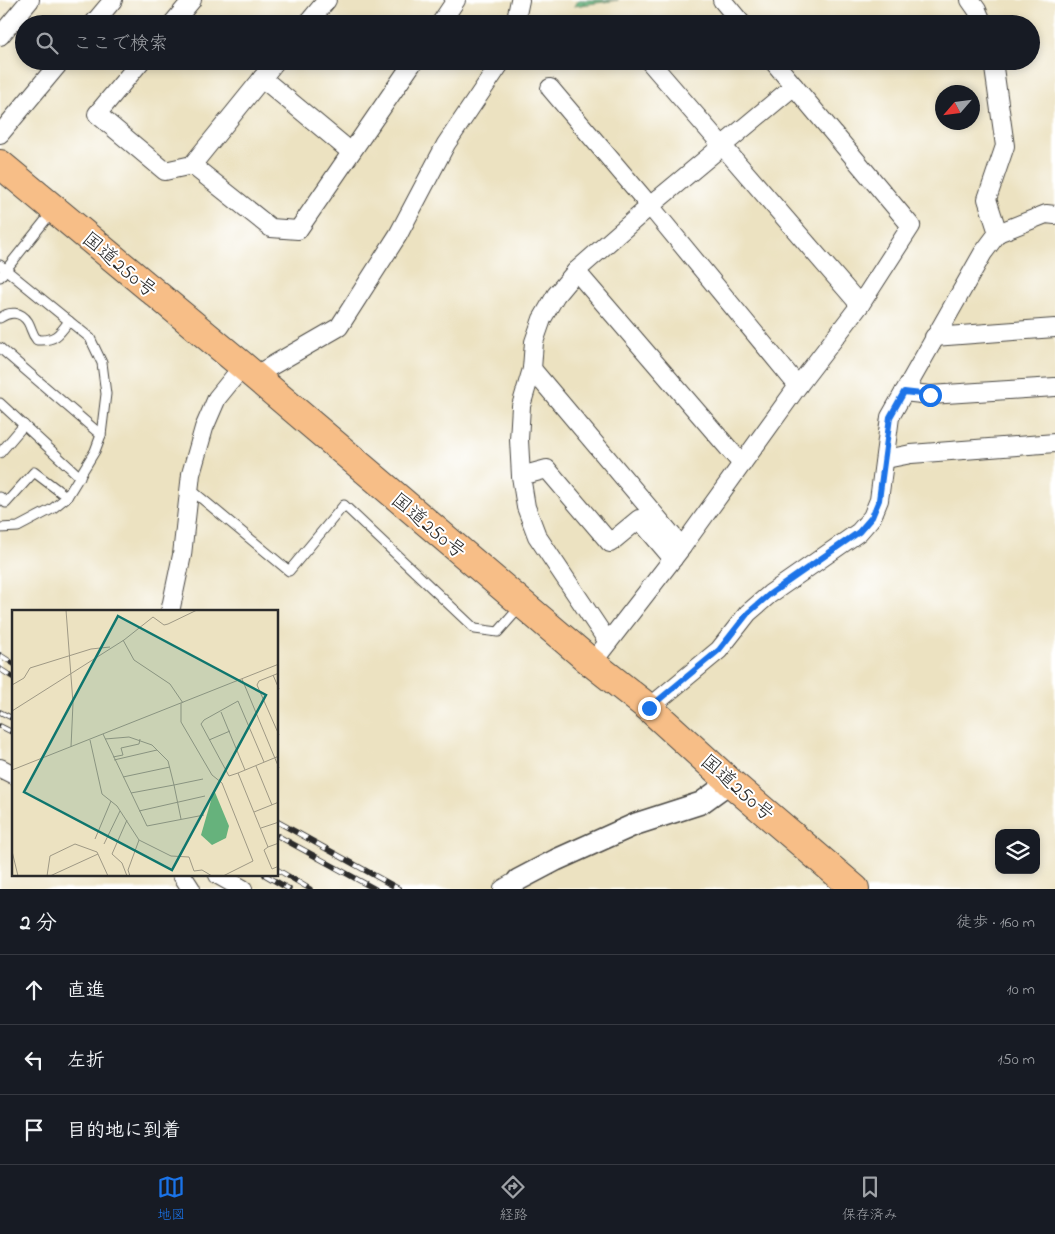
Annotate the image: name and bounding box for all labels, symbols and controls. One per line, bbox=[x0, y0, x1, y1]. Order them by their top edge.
search box bbox=[15, 15, 1040, 70]
icon: search bbox=[33, 29, 61, 57]
text: ここで検索 bbox=[73, 31, 168, 58]
north arrow bbox=[935, 85, 980, 130]
street label: 国道250号 bbox=[75, 226, 162, 306]
route start bbox=[919, 384, 942, 407]
street label: 国道250号 bbox=[384, 487, 471, 567]
inset map bbox=[12, 610, 279, 876]
route end bbox=[638, 697, 661, 720]
street label: 国道250号 bbox=[693, 748, 780, 829]
map controls bbox=[995, 829, 1040, 874]
button: layers bbox=[995, 829, 1040, 874]
text: 2 分 bbox=[20, 909, 57, 939]
text: 徒歩 · 160 m bbox=[956, 911, 1035, 935]
icon: ahead bbox=[20, 976, 48, 1004]
text: 直進 bbox=[67, 978, 105, 1005]
text: 10 m bbox=[1007, 978, 1035, 1002]
icon: left bbox=[20, 1046, 48, 1074]
text: 左折 bbox=[67, 1048, 105, 1075]
text: 150 m bbox=[997, 1048, 1035, 1072]
icon: arrive bbox=[20, 1116, 48, 1144]
text: 目的地に到着 bbox=[67, 1118, 181, 1145]
tab: 地図 bbox=[157, 1173, 185, 1226]
tab: 経路 bbox=[499, 1173, 527, 1226]
tab: 保存済み bbox=[842, 1173, 898, 1226]

